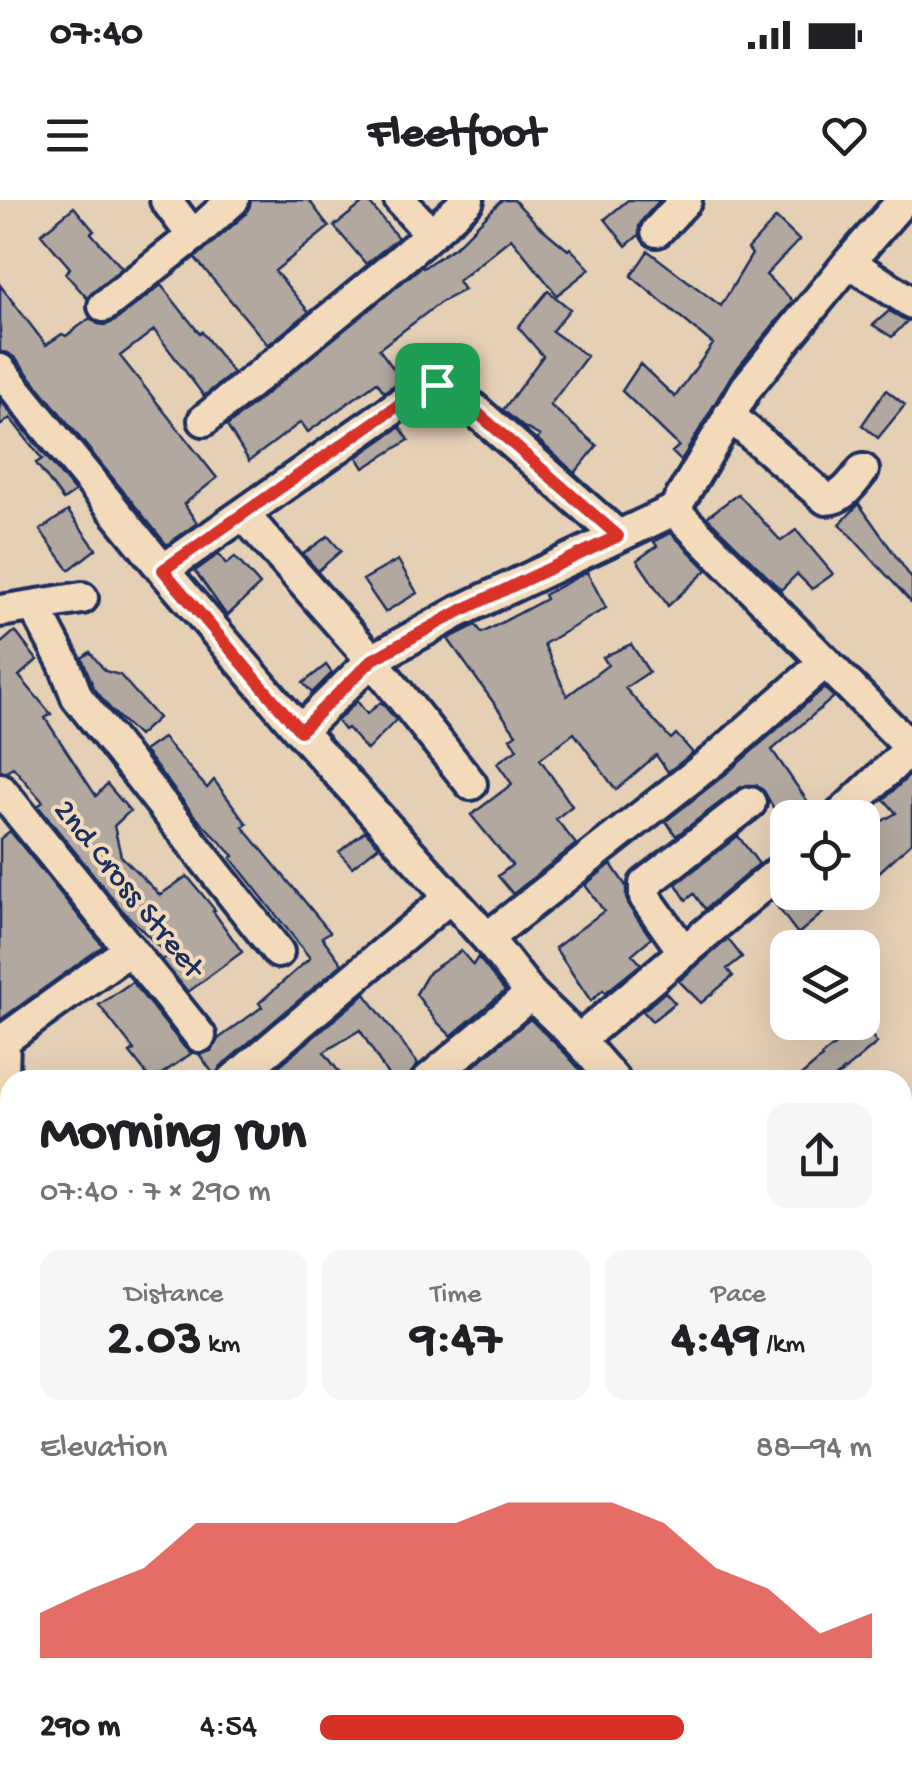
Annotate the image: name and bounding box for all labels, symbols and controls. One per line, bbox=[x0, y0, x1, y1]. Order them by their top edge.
text: 07:40 bbox=[50, 13, 143, 57]
icon: menu bbox=[40, 108, 95, 163]
icon: heart bbox=[817, 108, 872, 163]
text: Fleetfoot bbox=[368, 109, 544, 162]
pin bbox=[395, 343, 480, 428]
icon: arrive bbox=[410, 358, 465, 413]
street label: 2nd Cross Street bbox=[43, 793, 213, 989]
map controls bbox=[770, 800, 880, 1040]
button: locate bbox=[770, 800, 880, 910]
button: layers bbox=[770, 930, 880, 1040]
button: share bbox=[767, 1103, 872, 1208]
text: Morning run bbox=[40, 1104, 306, 1168]
text: 07:40 · 7 × 290 m bbox=[40, 1174, 271, 1212]
text: Distance bbox=[124, 1279, 223, 1312]
text: Time bbox=[430, 1279, 482, 1312]
text: Pace bbox=[711, 1279, 766, 1312]
text: 2.03 bbox=[107, 1312, 201, 1371]
text: 9:47 bbox=[411, 1312, 501, 1371]
text: 4:49 bbox=[671, 1312, 760, 1371]
text: km bbox=[201, 1329, 240, 1362]
text: /km bbox=[760, 1329, 805, 1362]
text: Elevation bbox=[40, 1430, 167, 1468]
text: 88–94 m bbox=[756, 1430, 872, 1468]
text: 290 m bbox=[40, 1709, 120, 1747]
text: 4:54 bbox=[200, 1709, 257, 1747]

